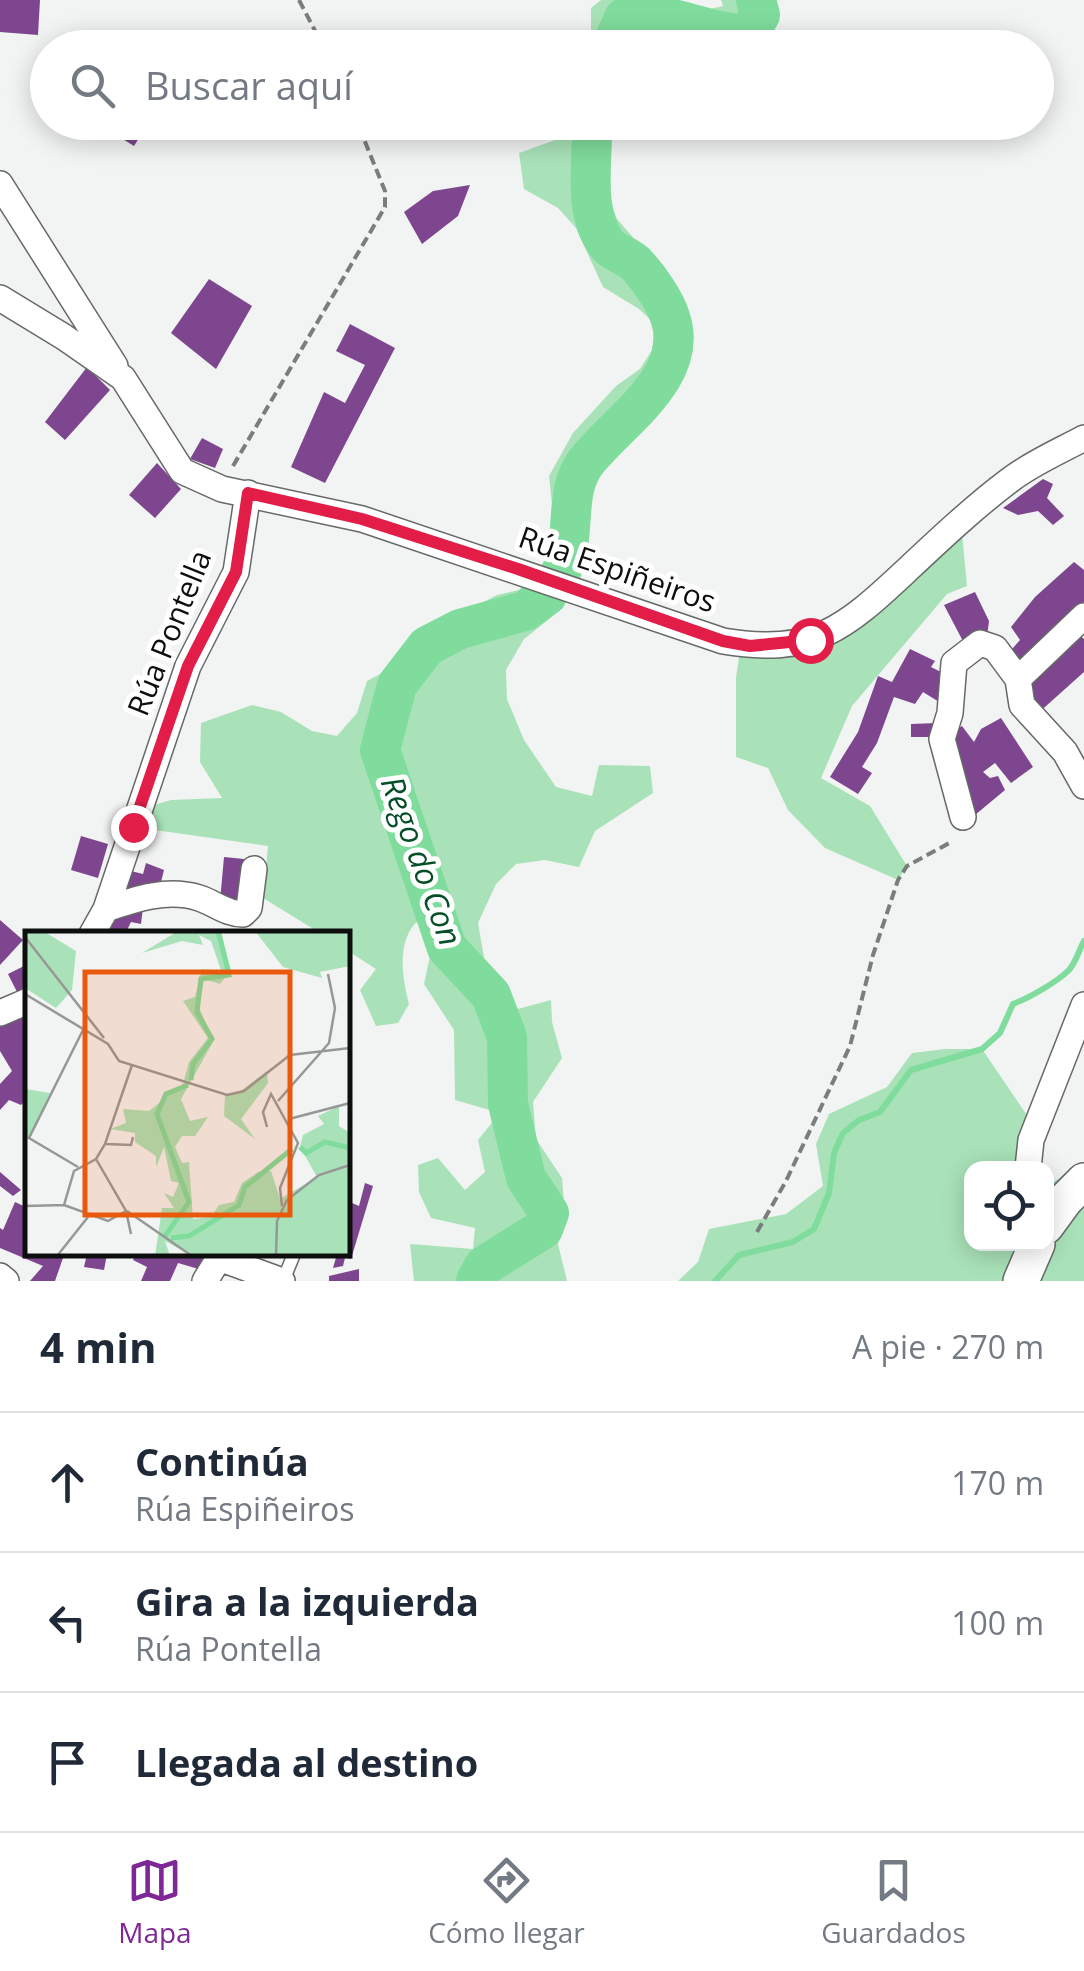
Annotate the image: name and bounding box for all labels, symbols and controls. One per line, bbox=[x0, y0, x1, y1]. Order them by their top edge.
search box bbox=[30, 30, 1054, 140]
icon: search bbox=[65, 58, 120, 113]
text: Buscar aquí bbox=[145, 59, 353, 111]
street label: Rúa Espiñeiros bbox=[514, 516, 721, 621]
street label: Rúa Pontella bbox=[117, 544, 220, 721]
route start bbox=[788, 618, 834, 664]
water label: Rego do Con bbox=[372, 770, 473, 951]
route end bbox=[111, 805, 157, 851]
inset map bbox=[25, 931, 350, 1256]
map controls bbox=[964, 1161, 1054, 1251]
button: locate bbox=[964, 1161, 1054, 1251]
text: 4 min bbox=[40, 1318, 157, 1375]
text: A pie · 270 m bbox=[852, 1325, 1044, 1368]
text: Continúa bbox=[135, 1435, 309, 1487]
icon: ahead bbox=[40, 1455, 95, 1510]
text: 170 m bbox=[951, 1461, 1044, 1504]
text: Rúa Espiñeiros bbox=[135, 1487, 354, 1530]
text: Gira a la izquierda bbox=[135, 1575, 479, 1627]
icon: left bbox=[40, 1595, 95, 1650]
text: 100 m bbox=[951, 1601, 1044, 1644]
text: Rúa Pontella bbox=[135, 1627, 322, 1670]
icon: arrive bbox=[40, 1735, 95, 1790]
text: Llegada al destino bbox=[135, 1736, 478, 1788]
tab: Mapa bbox=[118, 1853, 192, 1951]
tab: Cómo llegar bbox=[428, 1853, 585, 1951]
tab: Guardados bbox=[821, 1853, 966, 1951]

